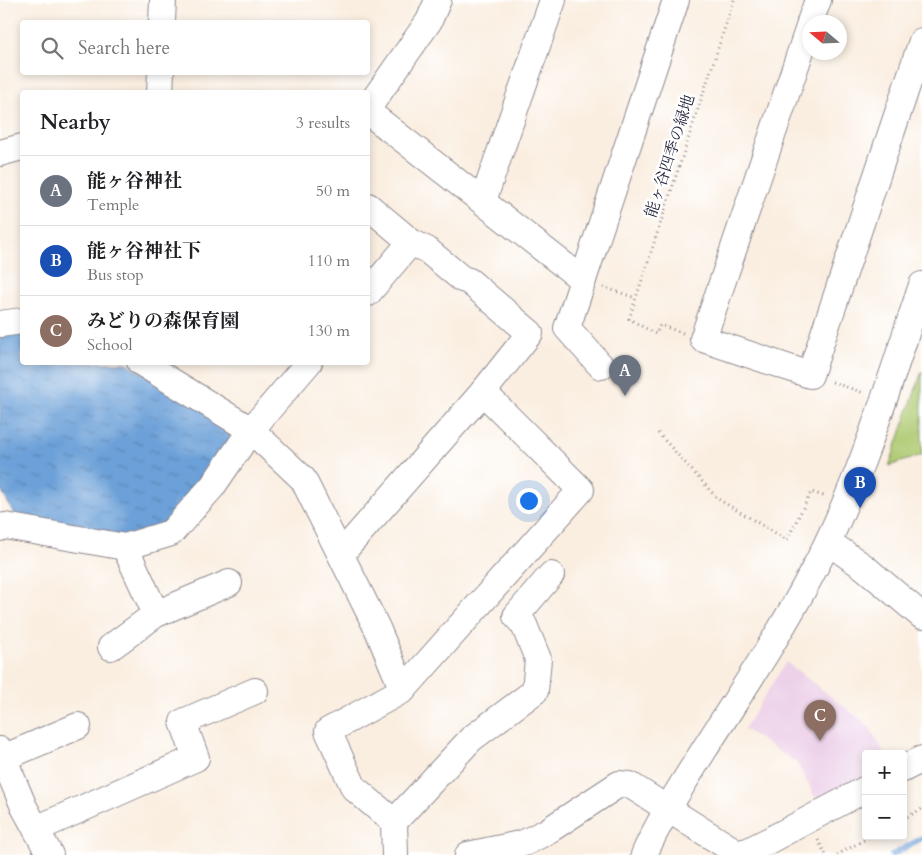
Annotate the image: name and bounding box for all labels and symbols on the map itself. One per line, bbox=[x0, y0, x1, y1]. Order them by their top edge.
north arrow bbox=[802, 15, 847, 60]
street label: 能ヶ谷四季の緑地 bbox=[640, 92, 700, 220]
pin: A bbox=[609, 355, 641, 396]
pin: B bbox=[844, 467, 876, 508]
your location bbox=[516, 488, 542, 514]
pin: C bbox=[804, 700, 836, 741]

